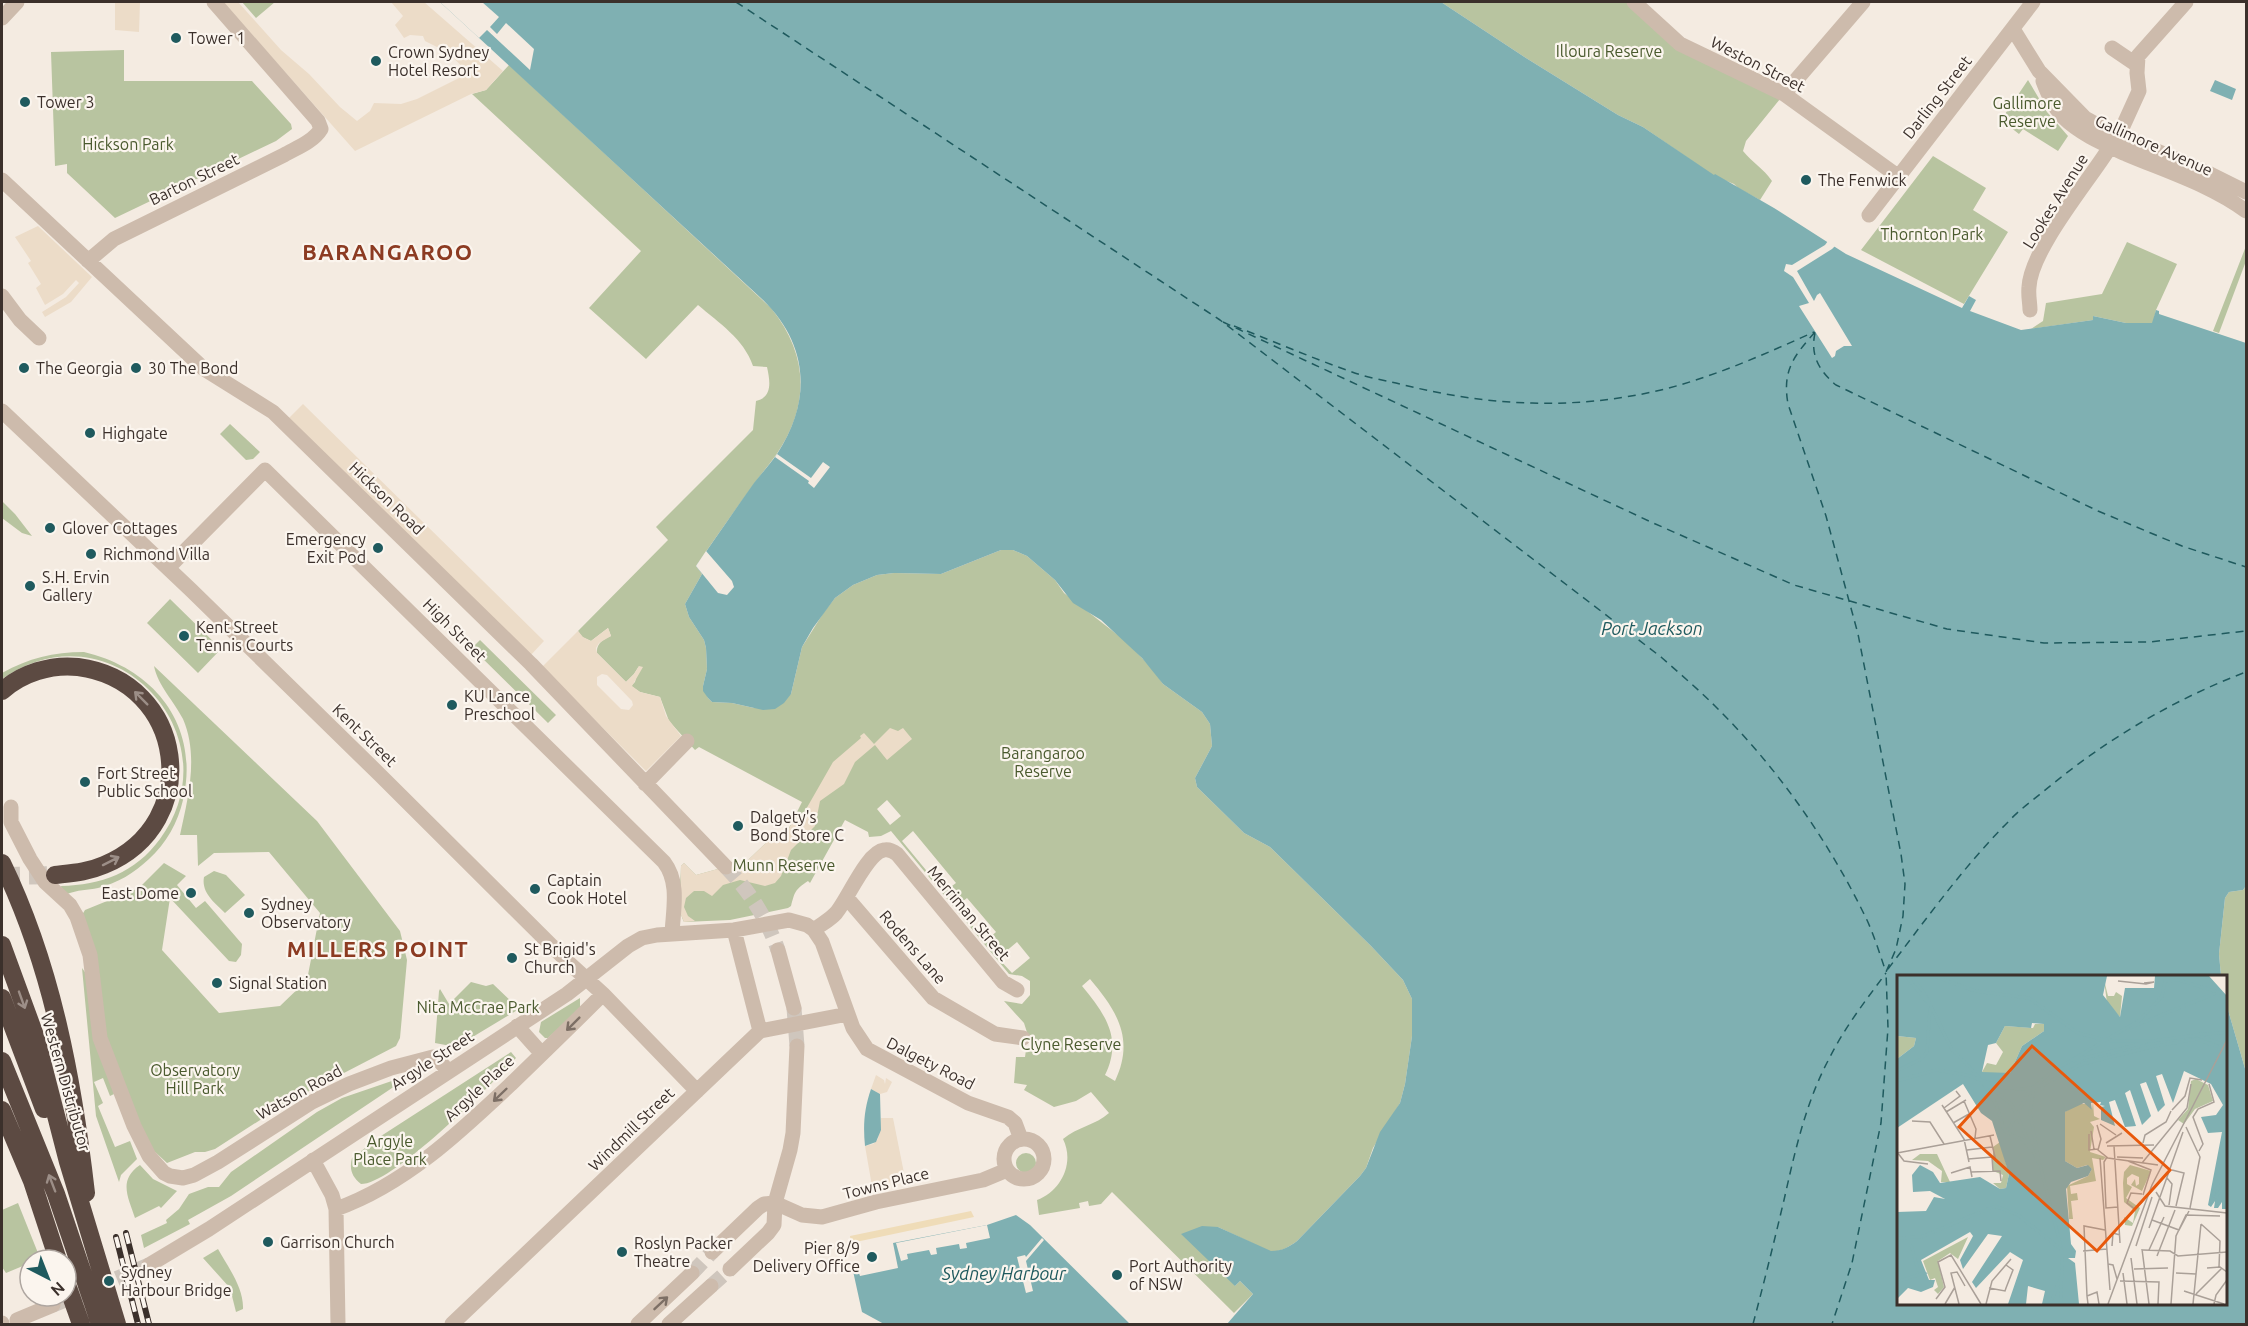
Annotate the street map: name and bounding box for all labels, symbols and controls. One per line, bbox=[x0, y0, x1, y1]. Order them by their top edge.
place label: Tower 1 bbox=[188, 29, 245, 47]
marker: Tower 1 bbox=[169, 31, 183, 45]
street label: Weston Street bbox=[1708, 33, 1809, 96]
park label: Illoura Reserve bbox=[1556, 42, 1662, 60]
place label: Crown Sydney Hotel Resort bbox=[388, 43, 490, 79]
street label: Darling Street bbox=[1899, 51, 1975, 142]
marker: Crown Sydney Hotel Resort bbox=[369, 54, 383, 68]
place label: Tower 3 bbox=[37, 93, 94, 111]
park label: Gallimore Reserve bbox=[1992, 94, 2062, 130]
marker: Tower 3 bbox=[18, 95, 32, 109]
street label: Gallimore Avenue bbox=[2092, 111, 2216, 179]
park label: Hickson Park bbox=[82, 135, 174, 153]
street label: Barton Street bbox=[146, 149, 242, 208]
street label: Lookes Avenue bbox=[2019, 150, 2091, 252]
place label: The Fenwick bbox=[1818, 171, 1907, 189]
marker: The Fenwick bbox=[1799, 173, 1813, 187]
park label: Thornton Park bbox=[1881, 225, 1983, 243]
district label: BARANGAROO bbox=[302, 239, 474, 264]
place label: The Georgia bbox=[36, 359, 123, 377]
place label: 30 The Bond bbox=[148, 359, 238, 377]
marker: The Georgia bbox=[17, 361, 31, 375]
marker: 30 The Bond bbox=[129, 361, 143, 375]
place label: Highgate bbox=[102, 424, 168, 442]
marker: Highgate bbox=[83, 426, 97, 440]
street label: Hickson Road bbox=[346, 458, 428, 538]
place label: Glover Cottages bbox=[62, 519, 177, 537]
marker: Glover Cottages bbox=[43, 521, 57, 535]
place label: Emergency Exit Pod bbox=[286, 530, 366, 566]
marker: Emergency Exit Pod bbox=[371, 541, 385, 555]
place label: Richmond Villa bbox=[103, 545, 210, 563]
marker: Richmond Villa bbox=[84, 547, 98, 561]
place label: S.H. Ervin Gallery bbox=[42, 568, 110, 604]
marker: S.H. Ervin Gallery bbox=[23, 579, 37, 593]
street label: High Street bbox=[420, 595, 491, 666]
place label: Kent Street Tennis Courts bbox=[196, 618, 293, 654]
water label: Port Jackson bbox=[1601, 618, 1703, 638]
marker: Kent Street Tennis Courts bbox=[177, 629, 191, 643]
place label: KU Lance Preschool bbox=[464, 687, 535, 723]
one-way arrow bbox=[134, 691, 149, 706]
marker: KU Lance Preschool bbox=[445, 698, 459, 712]
street label: Kent Street bbox=[329, 700, 401, 770]
park label: Barangaroo Reserve bbox=[1001, 744, 1085, 780]
place label: Fort Street Public School bbox=[97, 764, 192, 800]
marker: Fort Street Public School bbox=[78, 775, 92, 789]
place label: Dalgety's Bond Store C bbox=[750, 808, 844, 844]
marker: Dalgety's Bond Store C bbox=[731, 819, 745, 833]
one-way arrow bbox=[102, 855, 120, 867]
park label: Munn Reserve bbox=[733, 856, 835, 874]
street label: Merriman Street bbox=[924, 862, 1014, 965]
place label: Captain Cook Hotel bbox=[547, 871, 627, 907]
marker: Captain Cook Hotel bbox=[528, 882, 542, 896]
place label: East Dome bbox=[102, 884, 179, 902]
marker: East Dome bbox=[184, 886, 198, 900]
place label: Sydney Observatory bbox=[261, 895, 351, 931]
marker: Sydney Observatory bbox=[242, 906, 256, 920]
street label: Rodens Lane bbox=[876, 907, 950, 987]
district label: MILLERS POINT bbox=[287, 936, 469, 961]
place label: St Brigid's Church bbox=[524, 940, 596, 976]
marker: St Brigid's Church bbox=[505, 951, 519, 965]
place label: Signal Station bbox=[229, 974, 327, 992]
inset map bbox=[1897, 975, 2227, 1305]
marker: Signal Station bbox=[210, 976, 224, 990]
one-way arrow bbox=[17, 990, 28, 1009]
park label: Nita McCrae Park bbox=[416, 998, 540, 1016]
street label: Western Distributor bbox=[38, 1011, 94, 1153]
one-way arrow bbox=[565, 1017, 580, 1031]
street label: Argyle Street bbox=[387, 1026, 477, 1093]
street label: Dalgety Road bbox=[884, 1033, 978, 1093]
park label: Clyne Reserve bbox=[1021, 1035, 1121, 1053]
street label: Argyle Place bbox=[441, 1051, 517, 1125]
park label: Observatory Hill Park bbox=[150, 1061, 240, 1097]
street label: Watson Road bbox=[253, 1061, 345, 1123]
street label: Windmill Street bbox=[584, 1083, 678, 1174]
one-way arrow bbox=[493, 1087, 508, 1102]
park label: Argyle Place Park bbox=[353, 1132, 427, 1168]
street label: Towns Place bbox=[841, 1164, 931, 1202]
one-way arrow bbox=[46, 1174, 57, 1193]
place label: Garrison Church bbox=[280, 1233, 395, 1251]
place label: Roslyn Packer Theatre bbox=[634, 1234, 733, 1270]
marker: Garrison Church bbox=[261, 1235, 275, 1249]
place label: Pier 8/9 Delivery Office bbox=[753, 1239, 860, 1275]
marker: Roslyn Packer Theatre bbox=[615, 1245, 629, 1259]
north arrow bbox=[18, 1248, 78, 1308]
marker: Pier 8/9 Delivery Office bbox=[865, 1250, 879, 1264]
place label: Port Authority of NSW bbox=[1129, 1257, 1232, 1293]
place label: Sydney Harbour Bridge bbox=[121, 1263, 232, 1299]
water label: Sydney Harbour bbox=[941, 1263, 1067, 1283]
marker: Port Authority of NSW bbox=[1110, 1268, 1124, 1282]
marker: Sydney Harbour Bridge bbox=[102, 1274, 116, 1288]
text: N bbox=[48, 1278, 68, 1300]
one-way arrow bbox=[653, 1296, 668, 1310]

